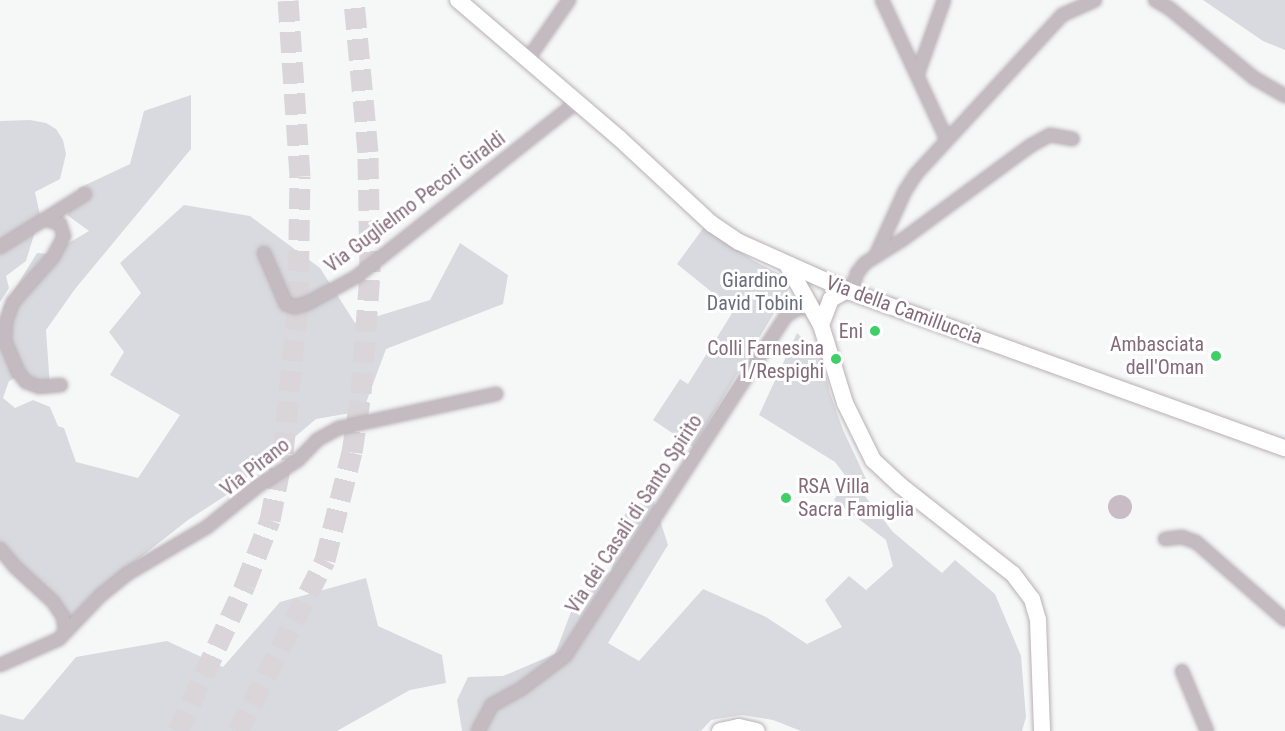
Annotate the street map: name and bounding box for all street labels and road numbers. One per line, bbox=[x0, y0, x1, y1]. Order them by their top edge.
street label: Via Guglielmo Pecori Giraldi bbox=[320, 126, 510, 278]
street label: Via della Camilluccia bbox=[823, 271, 985, 349]
street label: Via dei Casali di Santo Spirito bbox=[561, 410, 707, 618]
street label: Via Pirano bbox=[216, 433, 294, 501]

